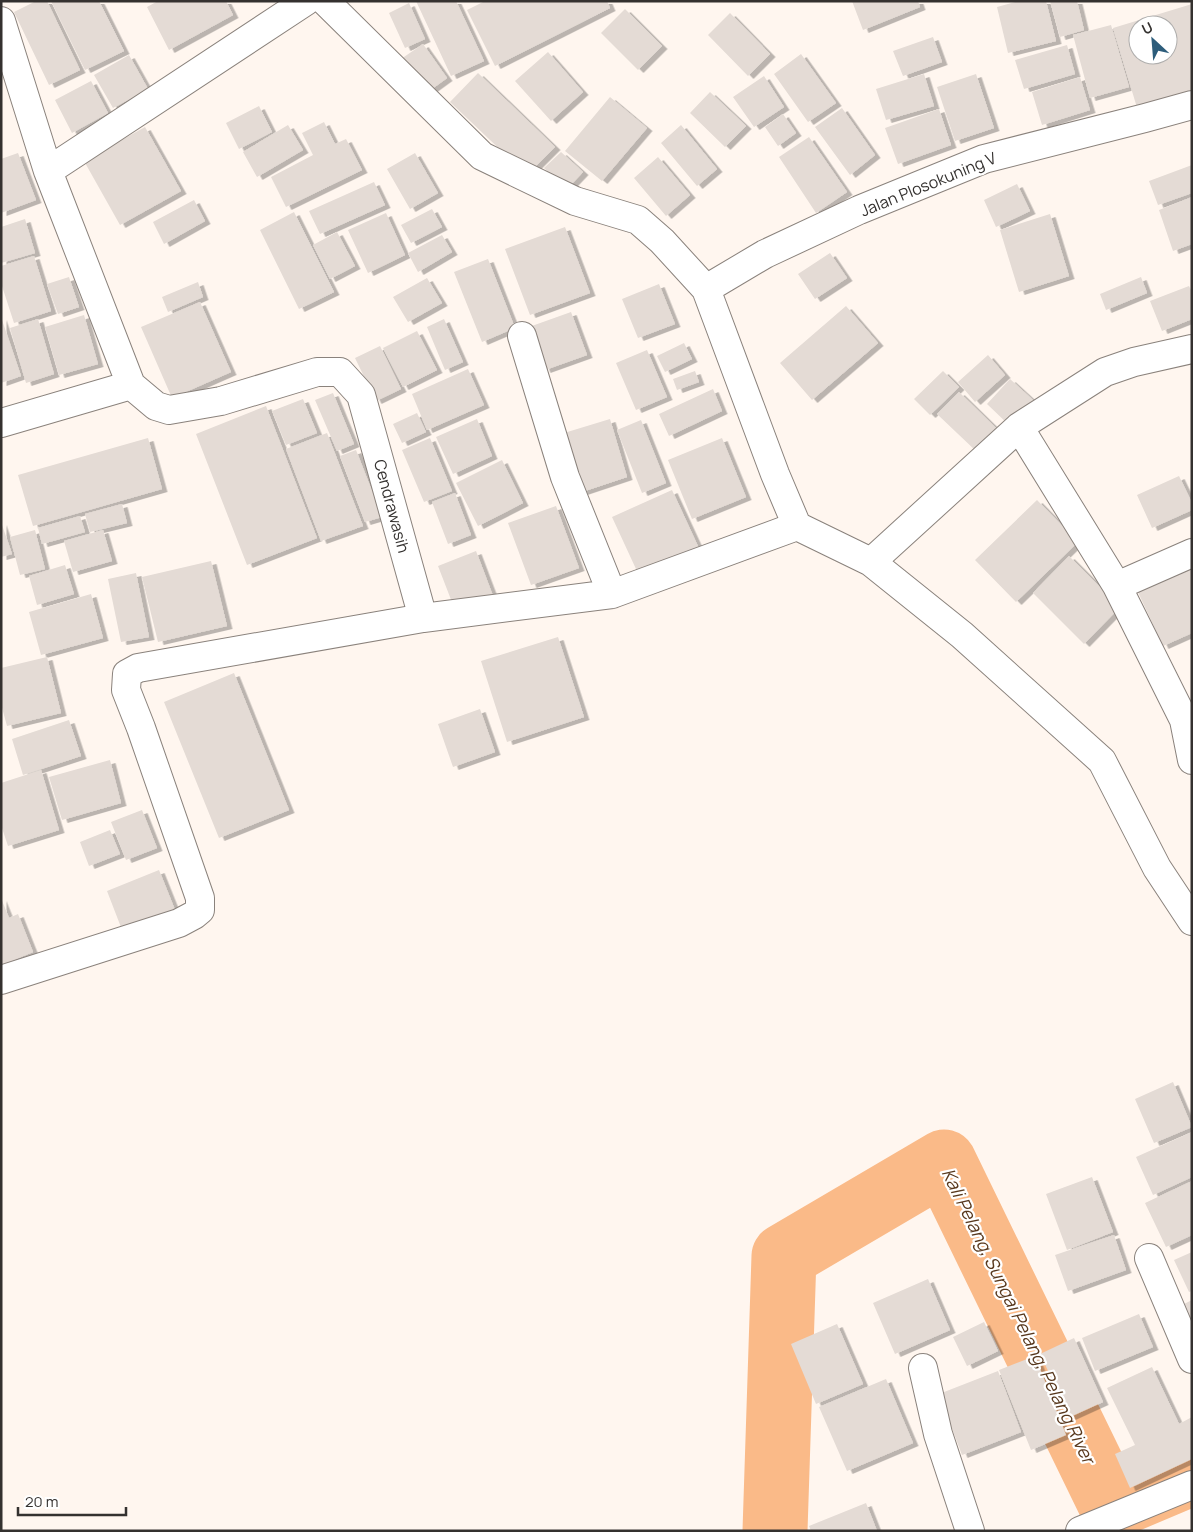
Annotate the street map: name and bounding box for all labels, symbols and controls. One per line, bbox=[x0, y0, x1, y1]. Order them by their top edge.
north arrow bbox=[1128, 15, 1178, 65]
text: U bbox=[1138, 17, 1156, 39]
street label: Jalan Plosokuning V bbox=[857, 147, 1000, 221]
street label: Cendrawasih bbox=[369, 457, 415, 555]
water label: Kali Pelang, Sungai Pelang, Pelang River bbox=[937, 1164, 1102, 1470]
scale bar bbox=[18, 1484, 125, 1516]
text: 20 m bbox=[25, 1491, 58, 1512]

